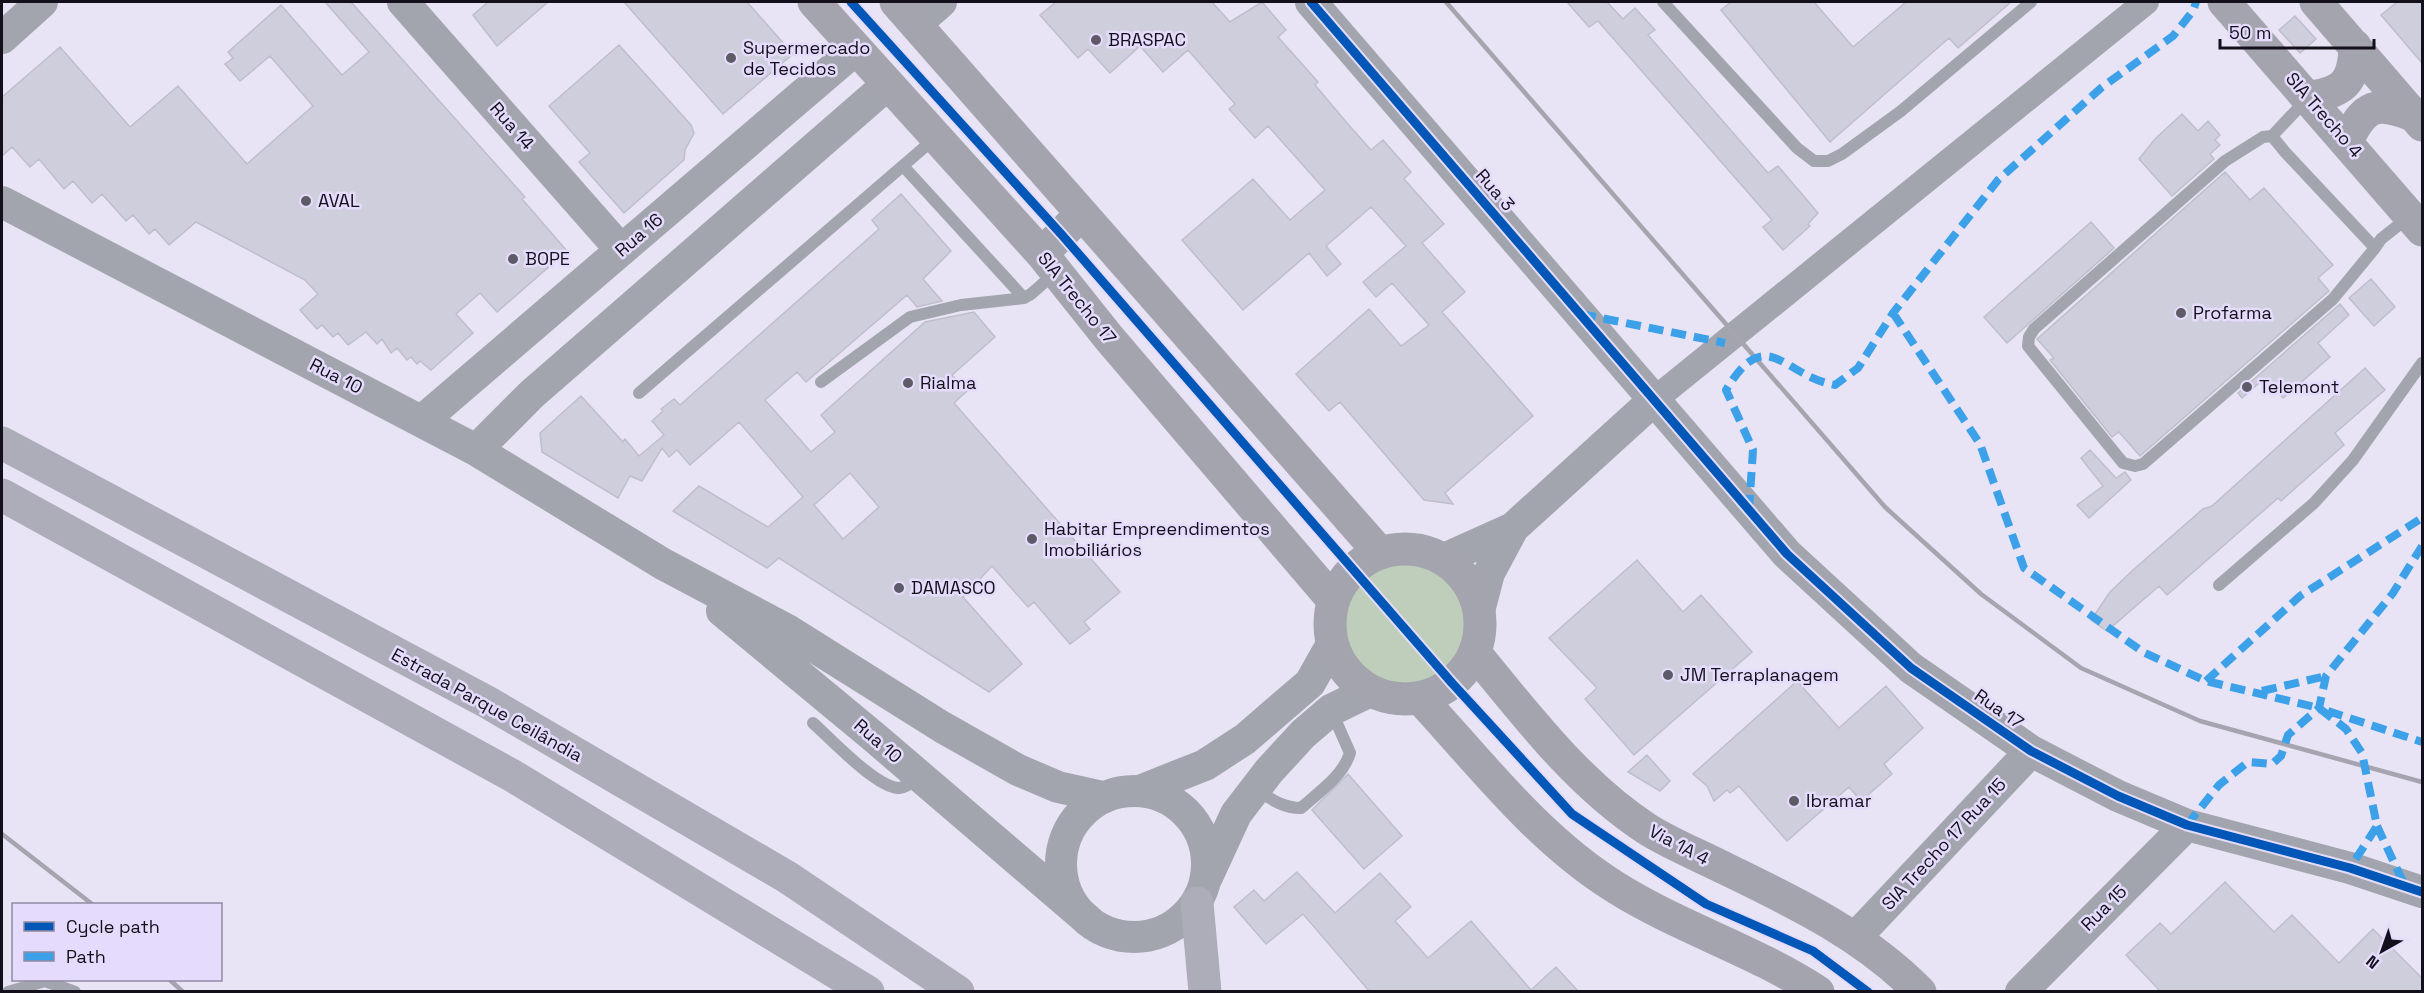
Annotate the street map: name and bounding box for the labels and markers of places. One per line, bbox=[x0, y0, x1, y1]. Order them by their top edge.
place label: BRASPAC bbox=[1108, 28, 1186, 51]
marker: BRASPAC bbox=[1089, 33, 1103, 47]
place label: Supermercado de Tecidos bbox=[743, 36, 870, 80]
marker: Supermercado de Tecidos bbox=[724, 51, 738, 65]
place label: AVAL bbox=[318, 189, 360, 212]
marker: AVAL bbox=[299, 194, 313, 208]
place label: BOPE bbox=[525, 247, 570, 270]
marker: BOPE bbox=[506, 252, 520, 266]
place label: Profarma bbox=[2193, 301, 2272, 324]
marker: Profarma bbox=[2174, 306, 2188, 320]
place label: Rialma bbox=[920, 371, 976, 394]
place label: Telemont bbox=[2259, 375, 2339, 398]
marker: Rialma bbox=[901, 376, 915, 390]
marker: Telemont bbox=[2240, 380, 2254, 394]
place label: Habitar Empreendimentos Imobiliários bbox=[1044, 517, 1270, 561]
marker: Habitar Empreendimentos Imobiliários bbox=[1025, 532, 1039, 546]
place label: DAMASCO bbox=[911, 576, 996, 599]
marker: DAMASCO bbox=[892, 581, 906, 595]
place label: JM Terraplanagem bbox=[1680, 663, 1839, 686]
marker: JM Terraplanagem bbox=[1661, 668, 1675, 682]
place label: Ibramar bbox=[1806, 789, 1872, 812]
marker: Ibramar bbox=[1787, 794, 1801, 808]

